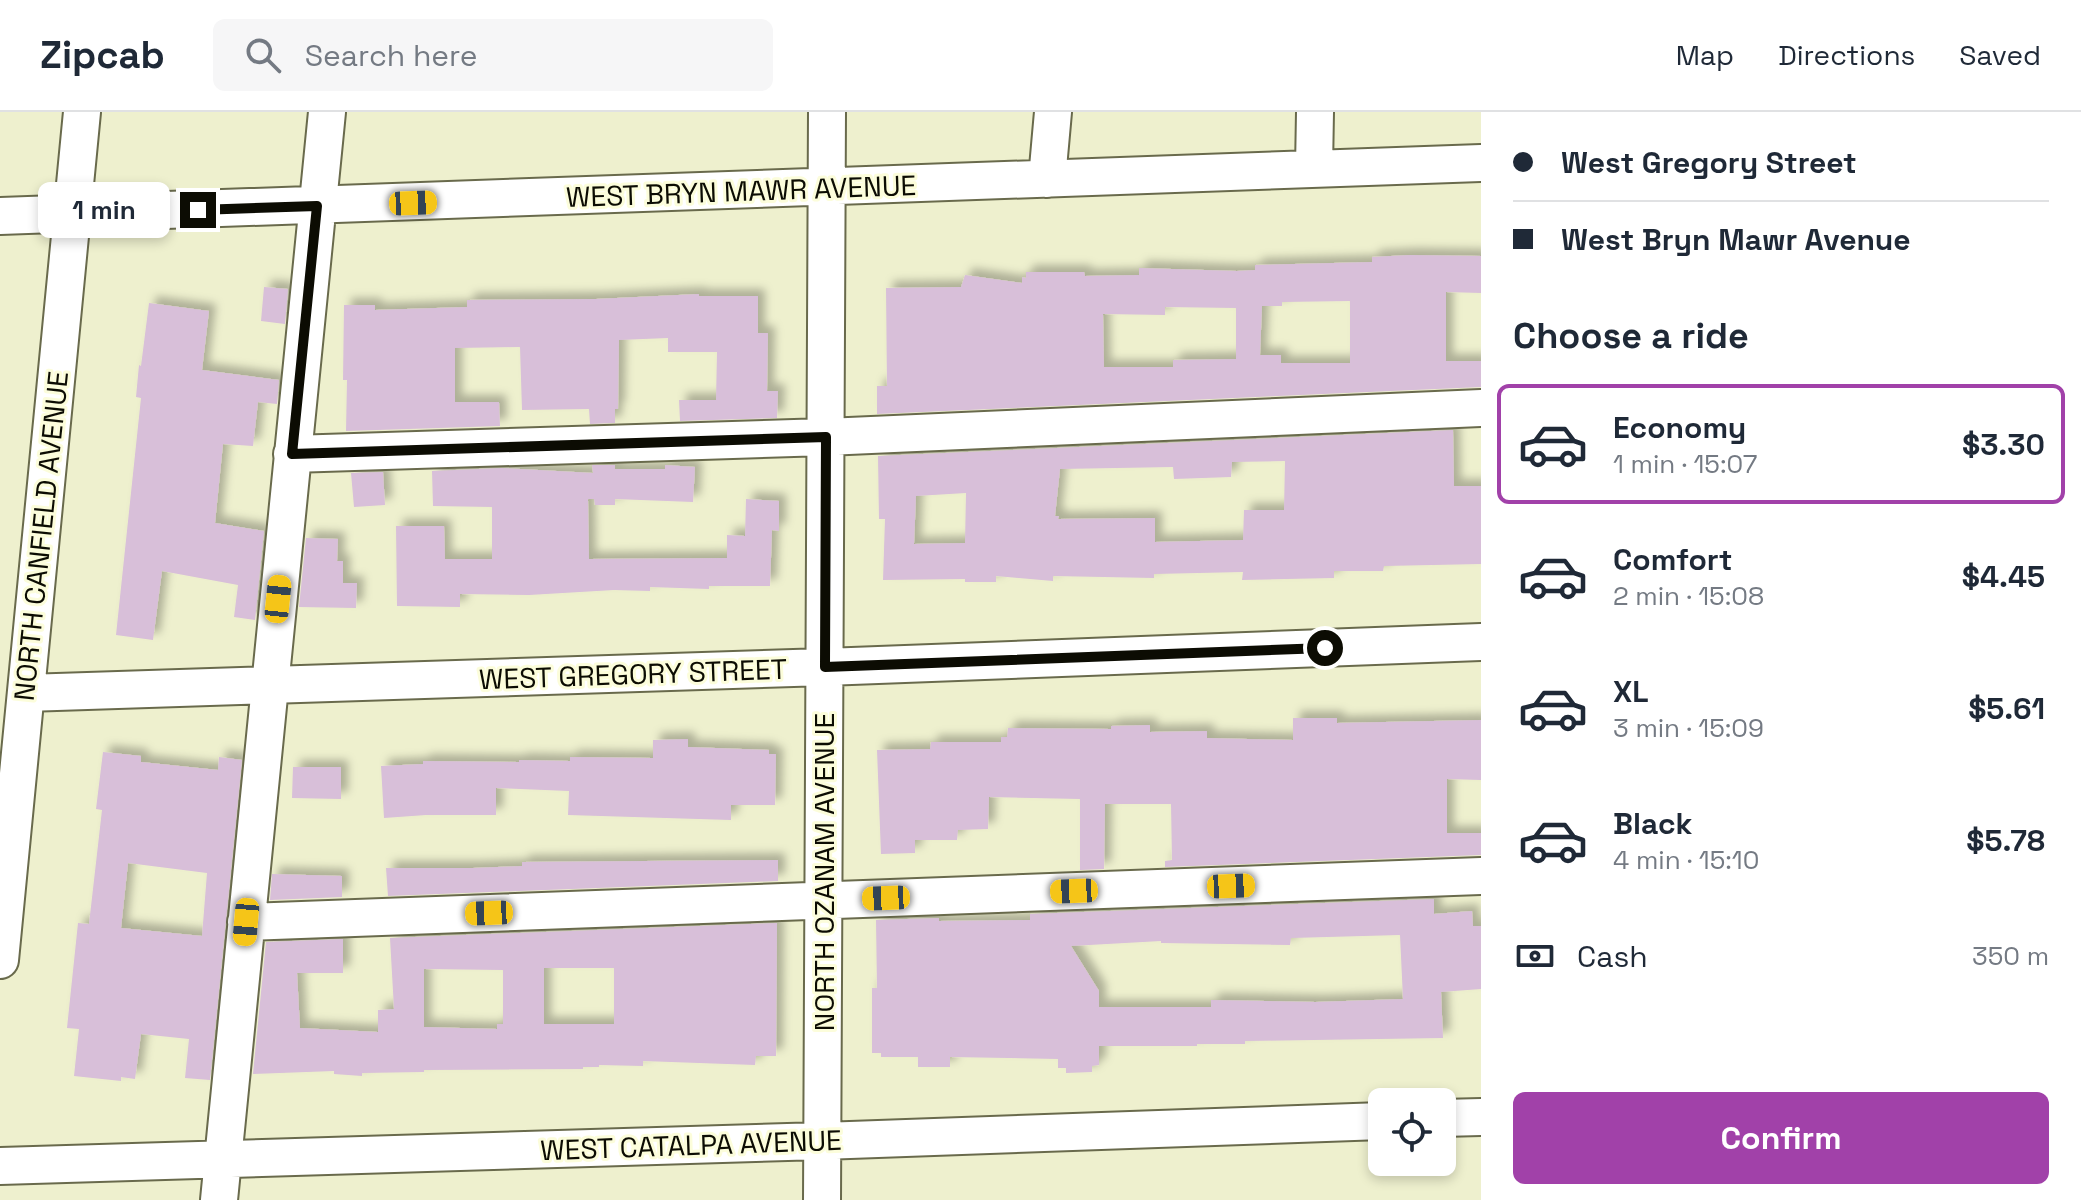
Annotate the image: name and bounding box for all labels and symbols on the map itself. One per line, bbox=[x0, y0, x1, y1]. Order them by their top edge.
street label: WEST BRYN MAWR AVENUE bbox=[565, 167, 917, 215]
callout: 1 min bbox=[38, 182, 170, 238]
car bbox=[389, 190, 437, 216]
route end bbox=[180, 192, 216, 228]
street label: NORTH CANFIELD AVENUE bbox=[6, 369, 76, 703]
car bbox=[264, 574, 292, 624]
route start bbox=[1307, 630, 1343, 666]
street label: WEST GREGORY STREET bbox=[478, 651, 788, 697]
street label: NORTH OZANAM AVENUE bbox=[806, 713, 842, 1031]
car bbox=[1207, 873, 1255, 899]
car bbox=[1050, 878, 1098, 904]
car bbox=[862, 885, 910, 911]
car bbox=[232, 897, 260, 947]
car bbox=[465, 900, 513, 926]
street label: WEST CATALPA AVENUE bbox=[540, 1122, 842, 1168]

